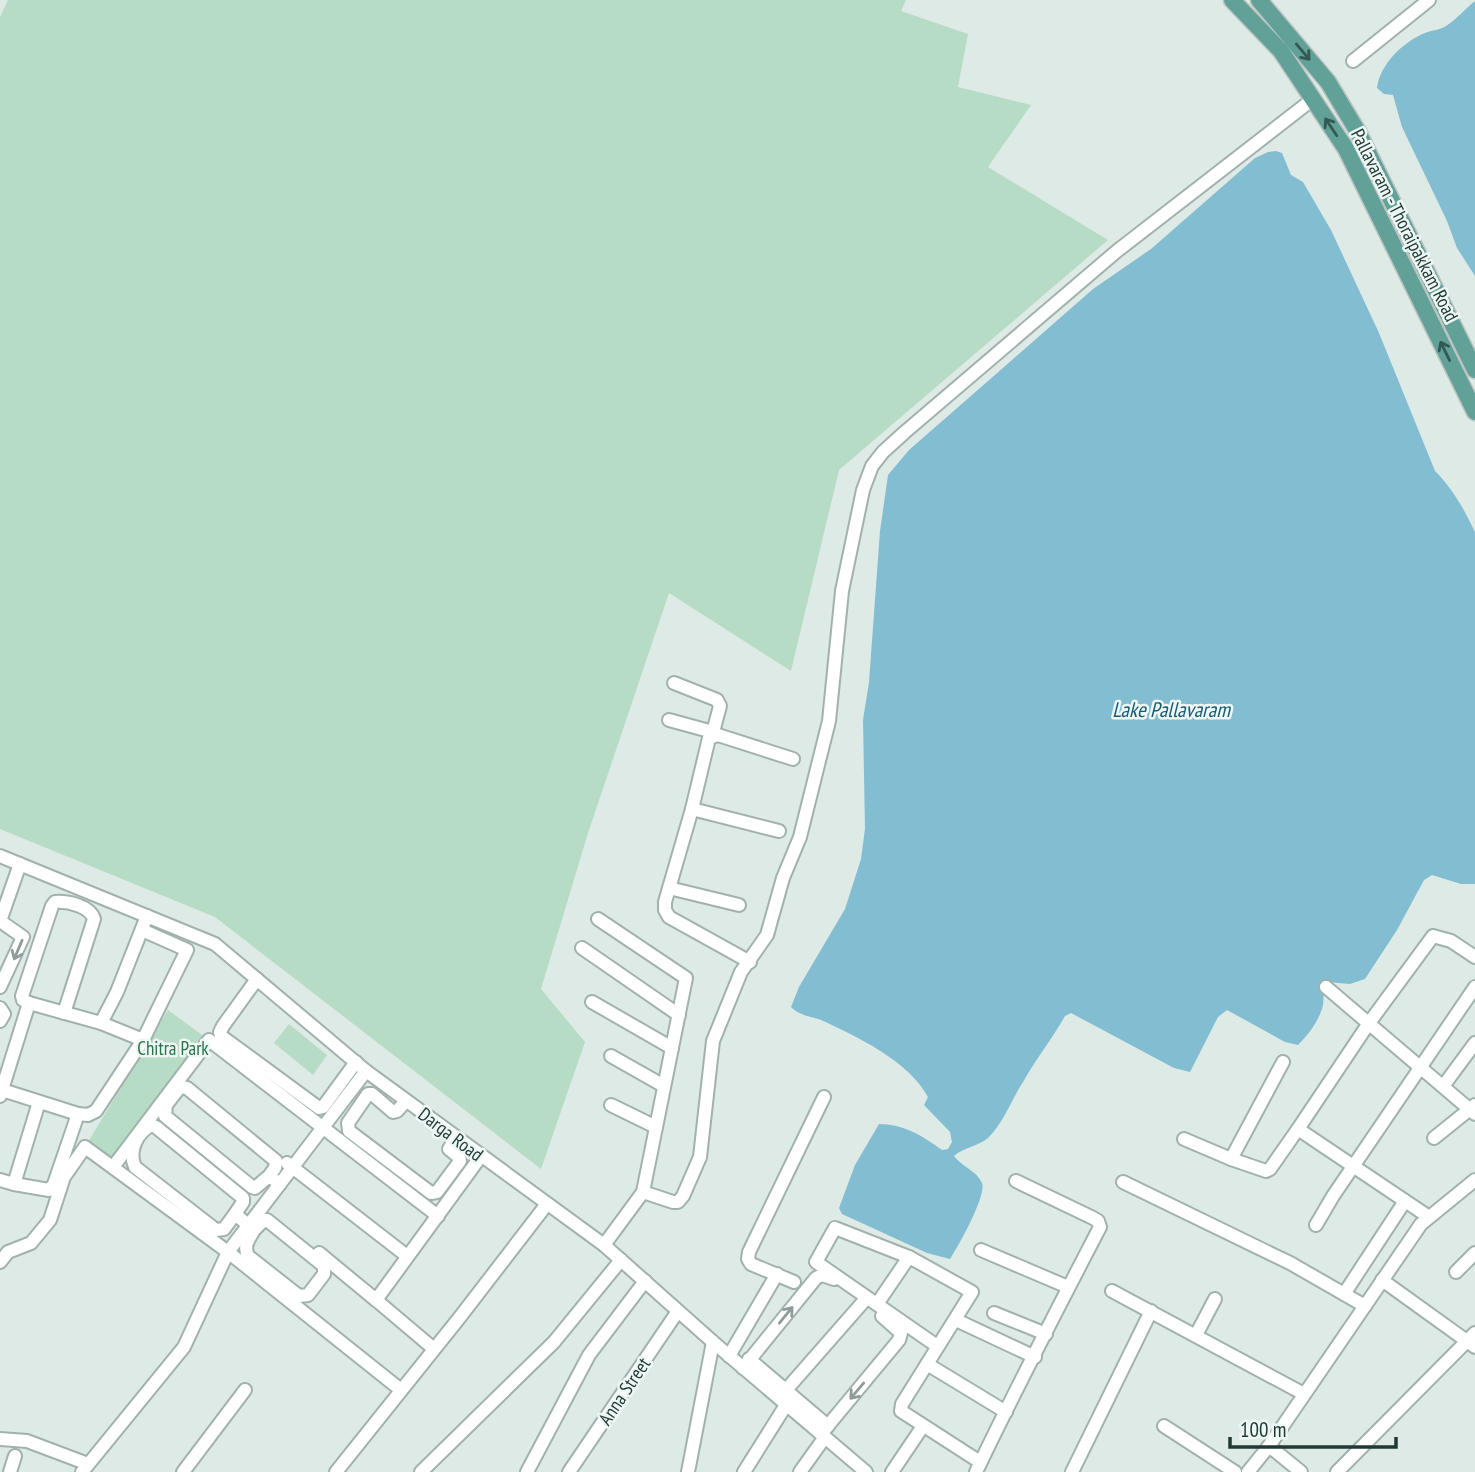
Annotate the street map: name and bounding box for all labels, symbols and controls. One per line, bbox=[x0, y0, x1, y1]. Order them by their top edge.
one-way arrow bbox=[1295, 43, 1311, 61]
one-way arrow bbox=[1324, 117, 1338, 137]
street label: Pallavaram - Thoraipakkam Road bbox=[1346, 125, 1464, 325]
one-way arrow bbox=[1438, 341, 1451, 362]
water label: Lake Pallavaram bbox=[1112, 696, 1231, 723]
one-way arrow bbox=[10, 939, 23, 960]
park label: Chitra Park bbox=[137, 1036, 209, 1060]
street label: Darga Road bbox=[414, 1102, 488, 1166]
one-way arrow bbox=[778, 1306, 793, 1324]
street label: Anna Street bbox=[593, 1352, 656, 1429]
one-way arrow bbox=[849, 1382, 864, 1400]
scale bar bbox=[1230, 1406, 1396, 1450]
text: 100 m bbox=[1240, 1416, 1286, 1443]

